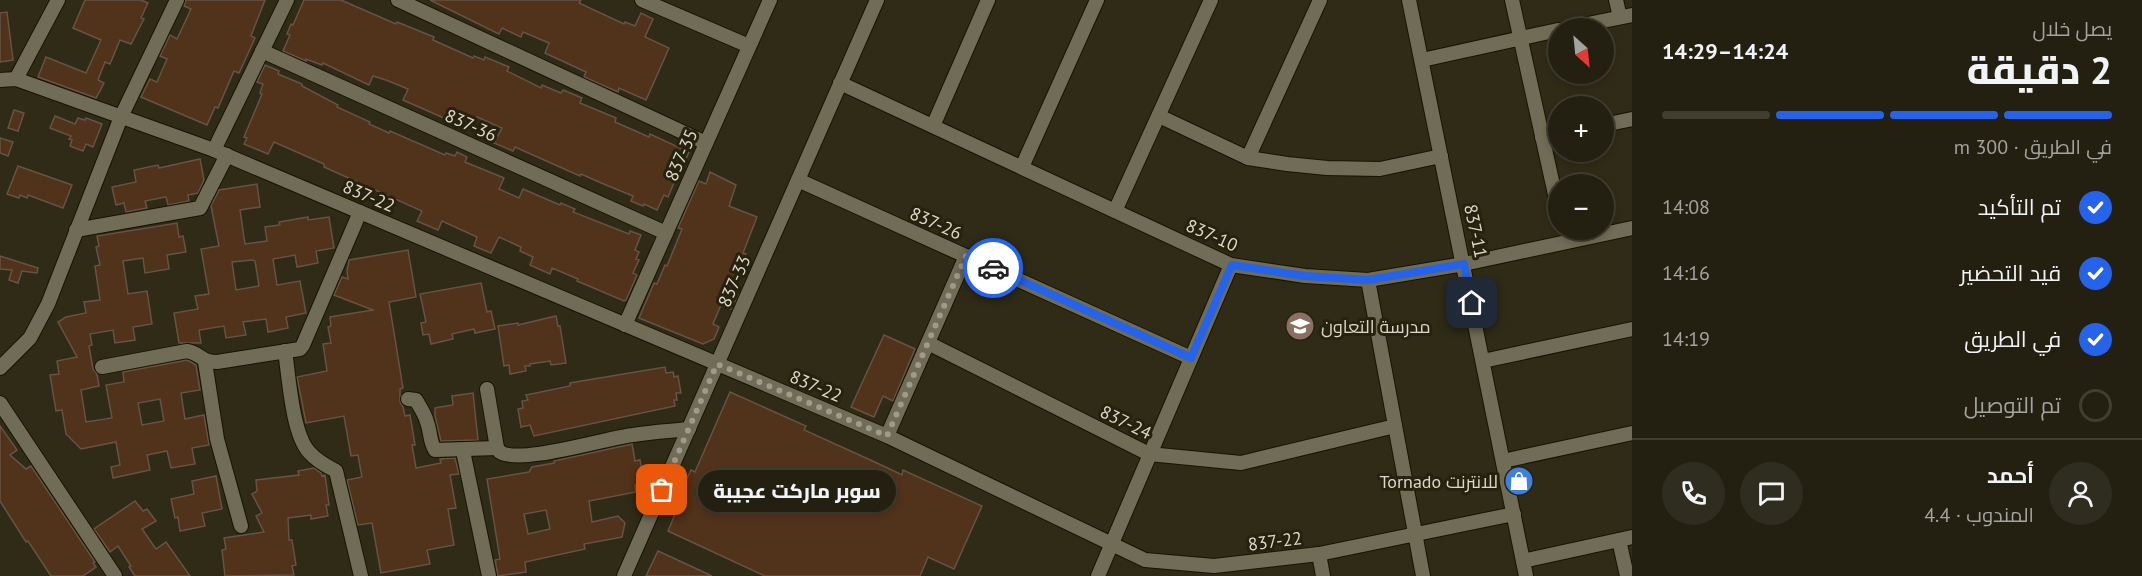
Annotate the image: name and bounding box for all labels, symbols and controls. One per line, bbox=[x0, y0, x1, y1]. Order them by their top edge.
text: يصل خلال bbox=[2032, 16, 2112, 42]
north arrow bbox=[1548, 18, 1614, 84]
map controls bbox=[1548, 18, 1614, 240]
text: 14:24–14:29 bbox=[1662, 37, 1788, 65]
text: 2 دقيقة bbox=[1967, 44, 2112, 95]
button: + bbox=[1548, 96, 1614, 162]
street label: 837-36 bbox=[441, 103, 501, 147]
street label: 837-35 bbox=[659, 125, 703, 185]
text: في الطريق · 300 m bbox=[1954, 134, 2112, 160]
button: − bbox=[1548, 174, 1614, 240]
street label: 837-22 bbox=[339, 175, 399, 217]
icon: check bbox=[2079, 191, 2112, 224]
text: تم التأكيد bbox=[1978, 193, 2061, 221]
text: 14:08 bbox=[1662, 194, 1710, 220]
street label: 837-26 bbox=[906, 201, 966, 245]
street label: 837-11 bbox=[1459, 202, 1493, 260]
street label: 837-10 bbox=[1182, 213, 1242, 257]
courier bbox=[963, 238, 1023, 298]
street label: 837-33 bbox=[712, 251, 756, 311]
icon: car bbox=[977, 252, 1010, 285]
icon: check bbox=[2079, 257, 2112, 290]
text: قيد التحضير bbox=[1960, 259, 2061, 287]
text: 14:16 bbox=[1662, 260, 1710, 286]
pin bbox=[1446, 277, 1497, 328]
icon: home bbox=[1455, 286, 1488, 319]
school or university icon: مدرسة التعاون bbox=[1284, 310, 1316, 342]
place label: مدرسة التعاون bbox=[1321, 315, 1431, 338]
icon: check bbox=[2079, 323, 2112, 356]
text: في الطريق bbox=[1964, 325, 2061, 353]
text: 14:19 bbox=[1662, 326, 1710, 352]
street label: 837-22 bbox=[786, 365, 846, 407]
text: تم التوصيل bbox=[1964, 391, 2061, 419]
street label: 837-24 bbox=[1097, 400, 1156, 444]
text: أحمد bbox=[1987, 461, 2034, 489]
button: phone bbox=[1662, 462, 1725, 525]
button: chat bbox=[1740, 462, 1803, 525]
button: person bbox=[2049, 462, 2112, 525]
pin bbox=[636, 464, 687, 515]
shop icon: Tornado للانترنت bbox=[1503, 465, 1535, 497]
callout: سوبر ماركت عجيبة bbox=[698, 469, 896, 511]
place label: Tornado للانترنت bbox=[1380, 470, 1498, 493]
icon: bag bbox=[645, 473, 678, 506]
text: سوبر ماركت عجيبة bbox=[713, 478, 881, 504]
text: المندوب · 4.4 bbox=[1924, 502, 2034, 528]
street label: 837-22 bbox=[1247, 526, 1303, 556]

